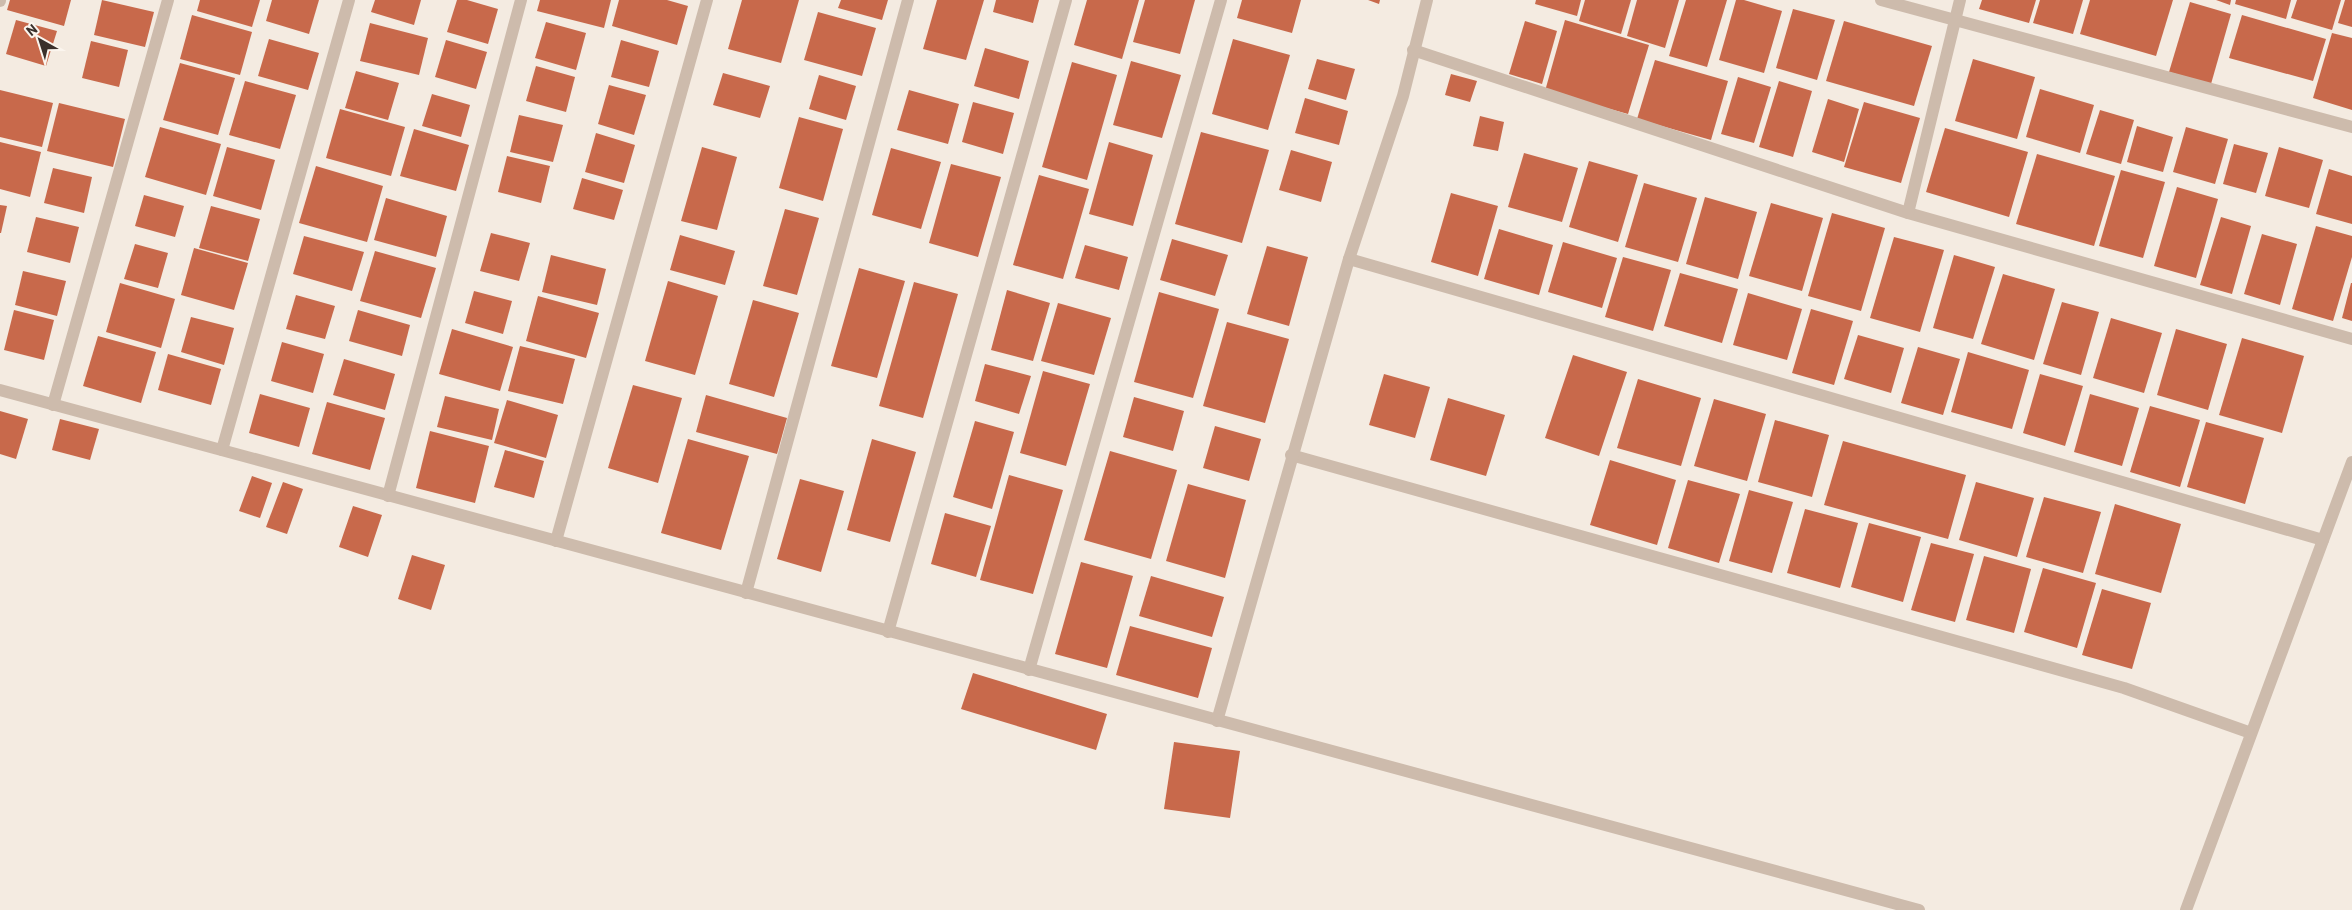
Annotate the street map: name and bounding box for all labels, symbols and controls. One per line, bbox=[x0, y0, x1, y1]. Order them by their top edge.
north arrow bbox=[15, 15, 65, 65]
text: N bbox=[23, 20, 40, 39]

